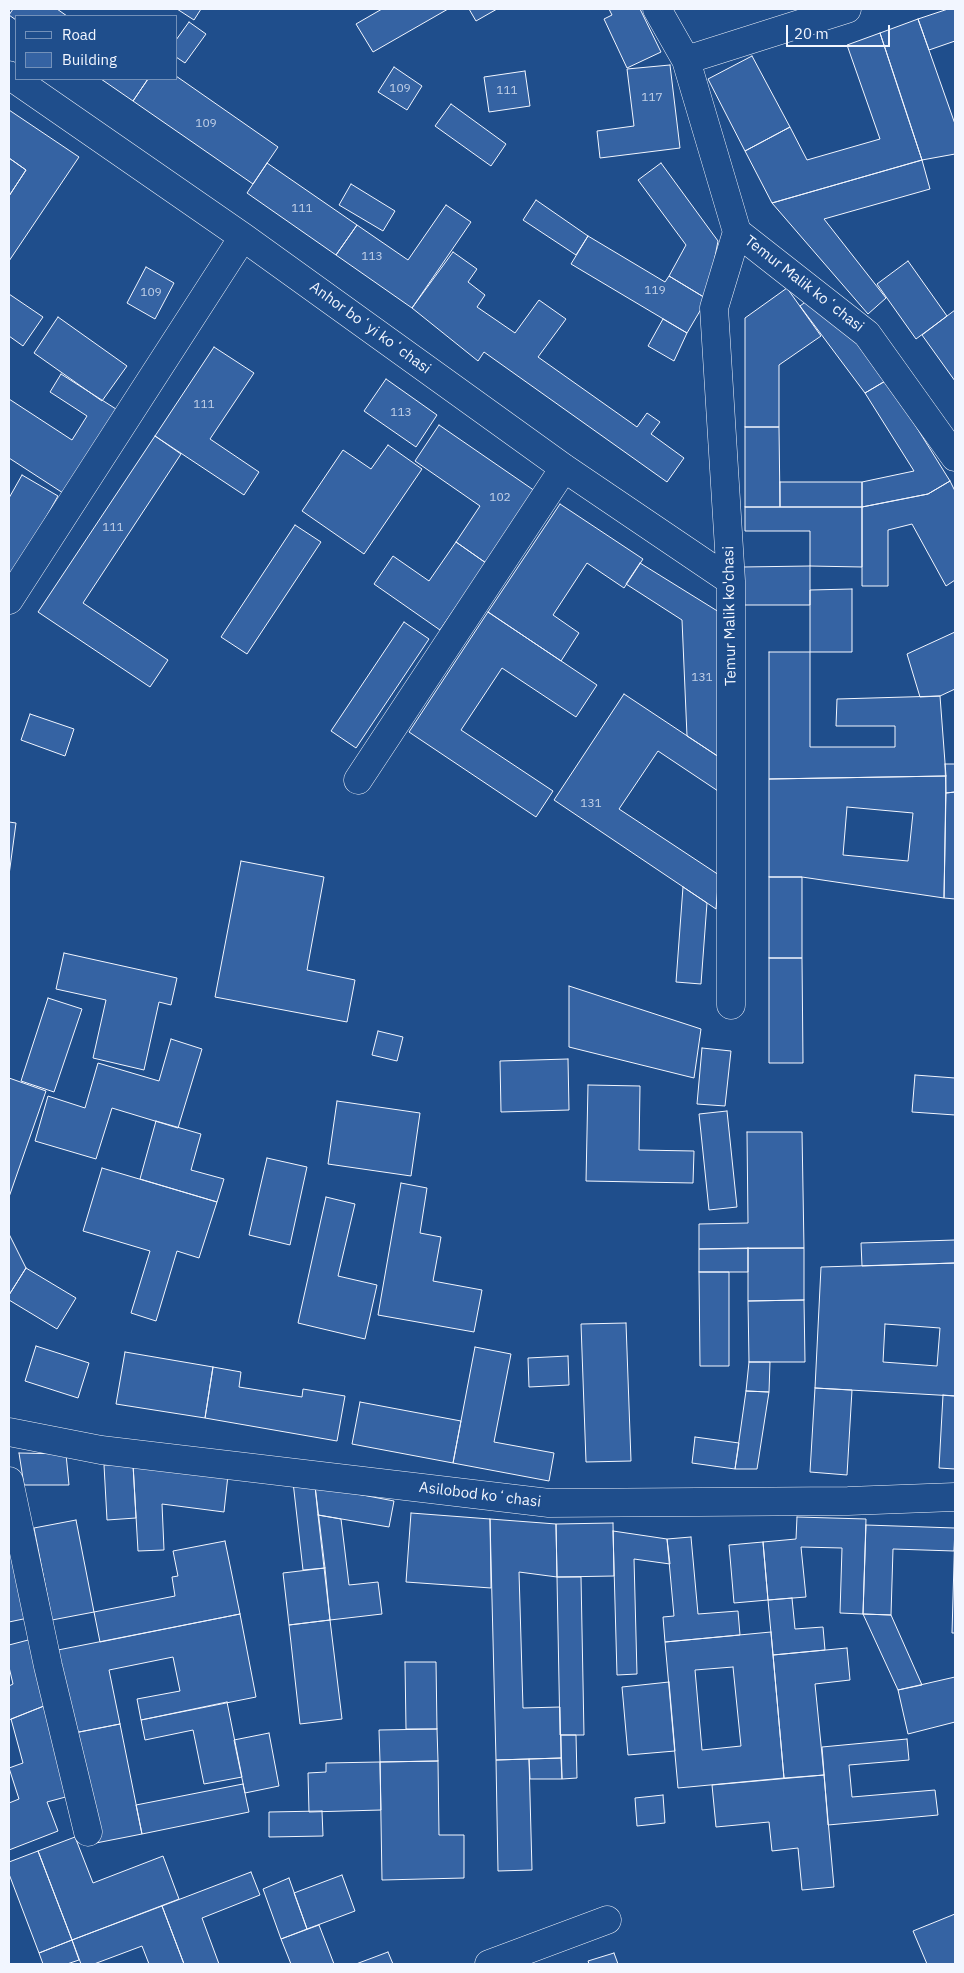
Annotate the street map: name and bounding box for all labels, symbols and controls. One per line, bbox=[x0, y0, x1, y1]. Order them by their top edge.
legend bbox=[15, 15, 178, 80]
scale bar bbox=[789, 15, 893, 47]
text: 20 m bbox=[794, 24, 829, 43]
text: Road bbox=[62, 25, 97, 44]
text: Building bbox=[62, 50, 117, 69]
house number: 109 bbox=[389, 82, 411, 96]
house number: 111 bbox=[496, 84, 518, 98]
house number: 117 bbox=[641, 91, 663, 105]
house number: 109 bbox=[195, 117, 217, 131]
house number: 111 bbox=[291, 202, 313, 216]
street label: Temur Malik koʻchasi bbox=[741, 232, 867, 336]
house number: 113 bbox=[361, 250, 383, 264]
street label: Anhor boʻyi koʻchasi bbox=[306, 278, 434, 378]
house number: 119 bbox=[644, 284, 666, 298]
house number: 109 bbox=[140, 286, 162, 300]
house number: 111 bbox=[193, 398, 215, 412]
house number: 113 bbox=[390, 406, 412, 420]
house number: 102 bbox=[489, 491, 511, 505]
house number: 111 bbox=[102, 521, 124, 535]
street label: Temur Malik ko'chasi bbox=[720, 546, 740, 686]
house number: 131 bbox=[691, 671, 713, 685]
house number: 131 bbox=[580, 797, 602, 811]
street label: Asilobod koʻchasi bbox=[418, 1479, 542, 1511]

